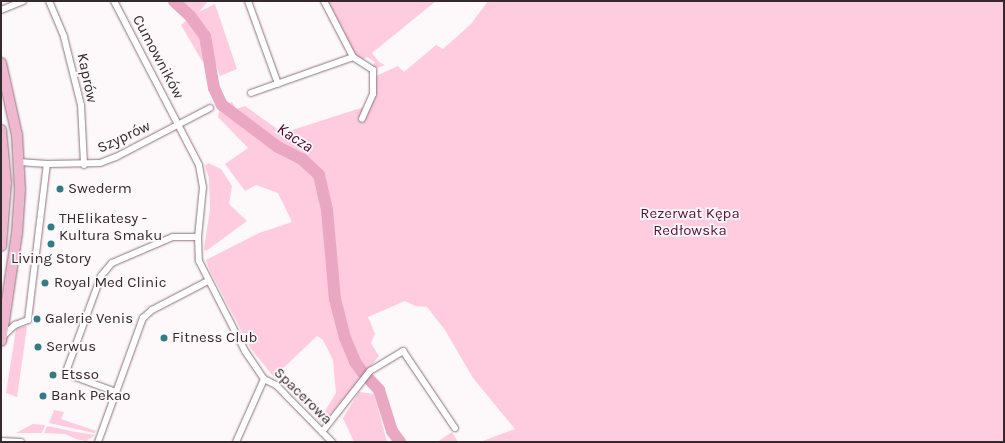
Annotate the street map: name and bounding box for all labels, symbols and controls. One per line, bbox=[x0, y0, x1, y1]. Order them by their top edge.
street label: Cumowników bbox=[128, 12, 188, 102]
street label: Kaprów bbox=[73, 51, 101, 105]
street label: Szyprów bbox=[95, 117, 153, 157]
water label: Kacza bbox=[273, 119, 317, 157]
place label: Swederm bbox=[68, 180, 132, 198]
marker: Swederm bbox=[55, 184, 65, 194]
park label: Rezerwat Kępa Redłowska bbox=[640, 204, 740, 239]
place label: THElikatesy - Kultura Smaku bbox=[59, 209, 162, 244]
marker: THElikatesy - Kultura Smaku bbox=[46, 222, 56, 232]
marker: Living Story bbox=[46, 239, 56, 249]
place label: Living Story bbox=[11, 250, 91, 268]
place label: Royal Med Clinic bbox=[54, 274, 166, 292]
marker: Royal Med Clinic bbox=[39, 277, 51, 289]
place label: Galerie Venis bbox=[45, 310, 133, 328]
marker: Galerie Venis bbox=[32, 314, 42, 324]
place label: Fitness Club bbox=[172, 329, 257, 347]
marker: Fitness Club bbox=[159, 333, 169, 343]
place label: Serwus bbox=[46, 338, 96, 356]
marker: Serwus bbox=[33, 342, 43, 352]
street label: Spacerowa bbox=[270, 364, 336, 428]
place label: Etsso bbox=[61, 366, 99, 384]
marker: Etsso bbox=[48, 370, 58, 380]
place label: Bank Pekao bbox=[51, 387, 131, 405]
marker: Bank Pekao bbox=[38, 391, 48, 401]

